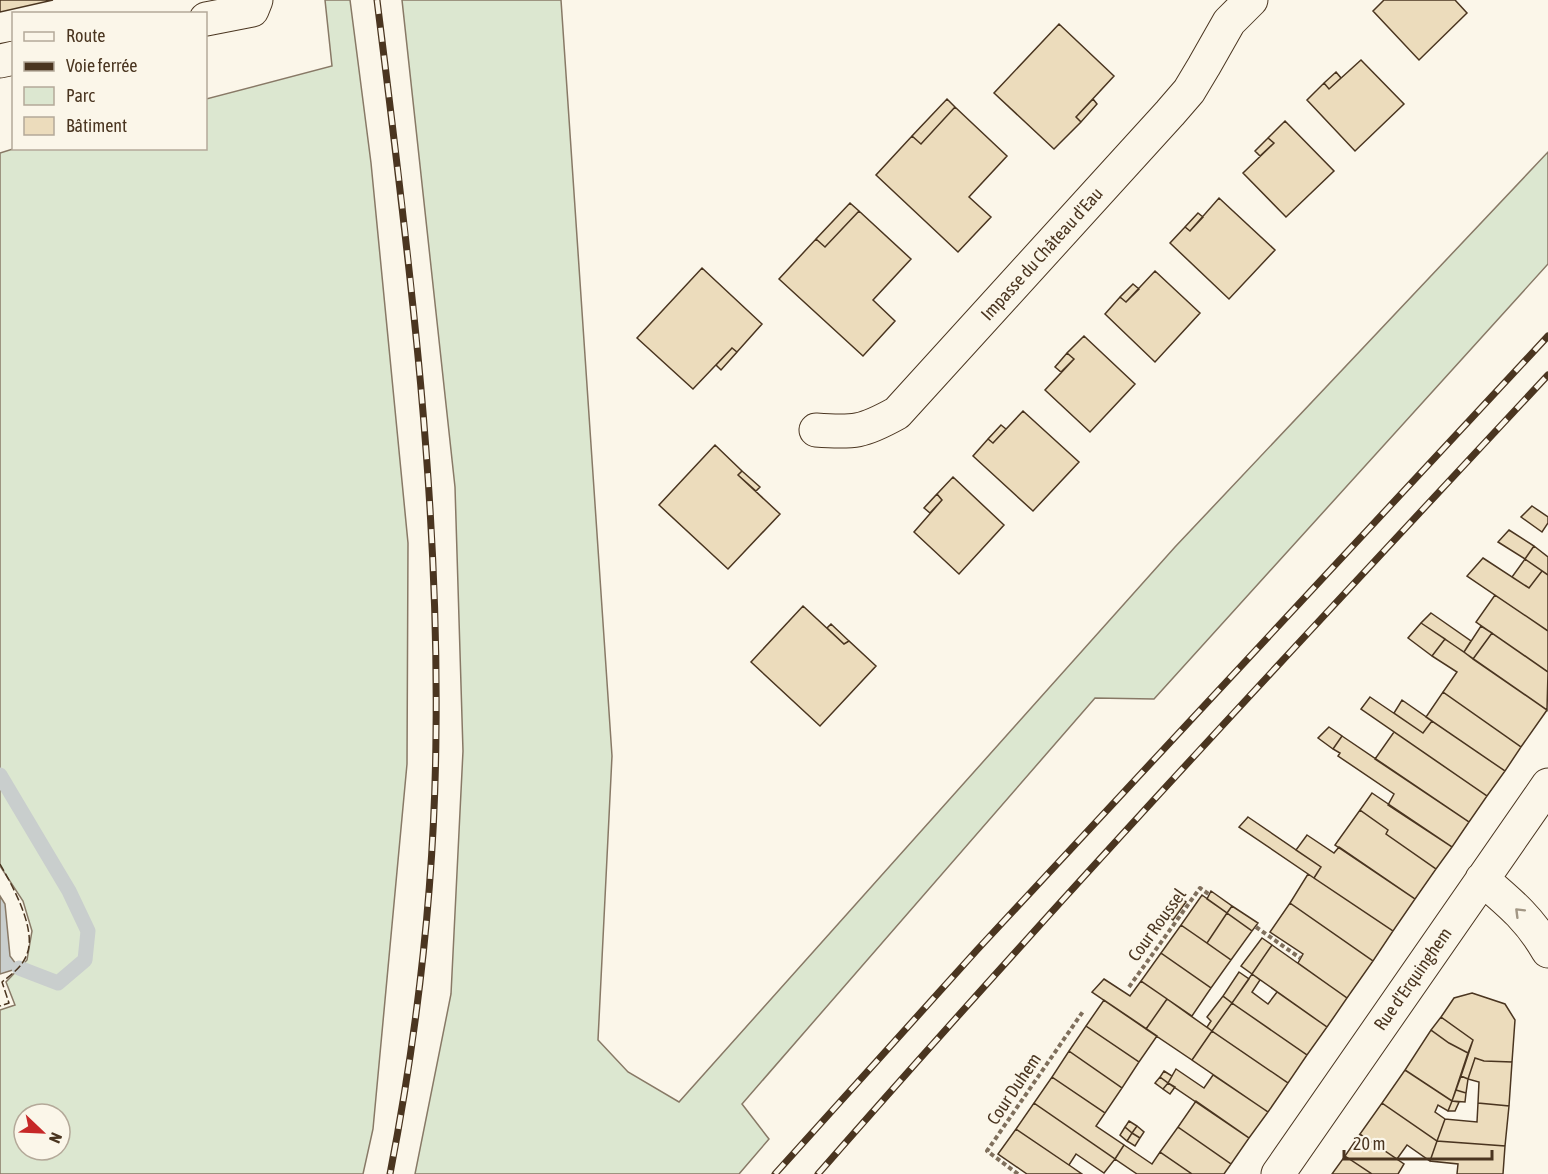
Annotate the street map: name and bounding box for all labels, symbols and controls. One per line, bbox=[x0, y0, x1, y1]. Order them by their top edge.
legend bbox=[12, 12, 207, 150]
text: Route bbox=[66, 25, 105, 46]
text: Voie ferrée bbox=[66, 55, 138, 76]
text: Parc bbox=[66, 85, 95, 106]
text: Bâtiment bbox=[66, 115, 127, 136]
street label: Impasse du Château d'Eau bbox=[976, 183, 1107, 324]
street label: Cour Roussel bbox=[1123, 884, 1190, 965]
one-way arrow bbox=[1515, 908, 1526, 919]
street label: Rue d'Erquinghem bbox=[1369, 923, 1456, 1034]
street label: Cour Duhem bbox=[982, 1049, 1045, 1128]
north arrow bbox=[12, 1102, 72, 1162]
scale bar bbox=[1344, 1123, 1492, 1161]
text: N bbox=[46, 1130, 66, 1146]
text: 20 m bbox=[1353, 1133, 1385, 1154]

